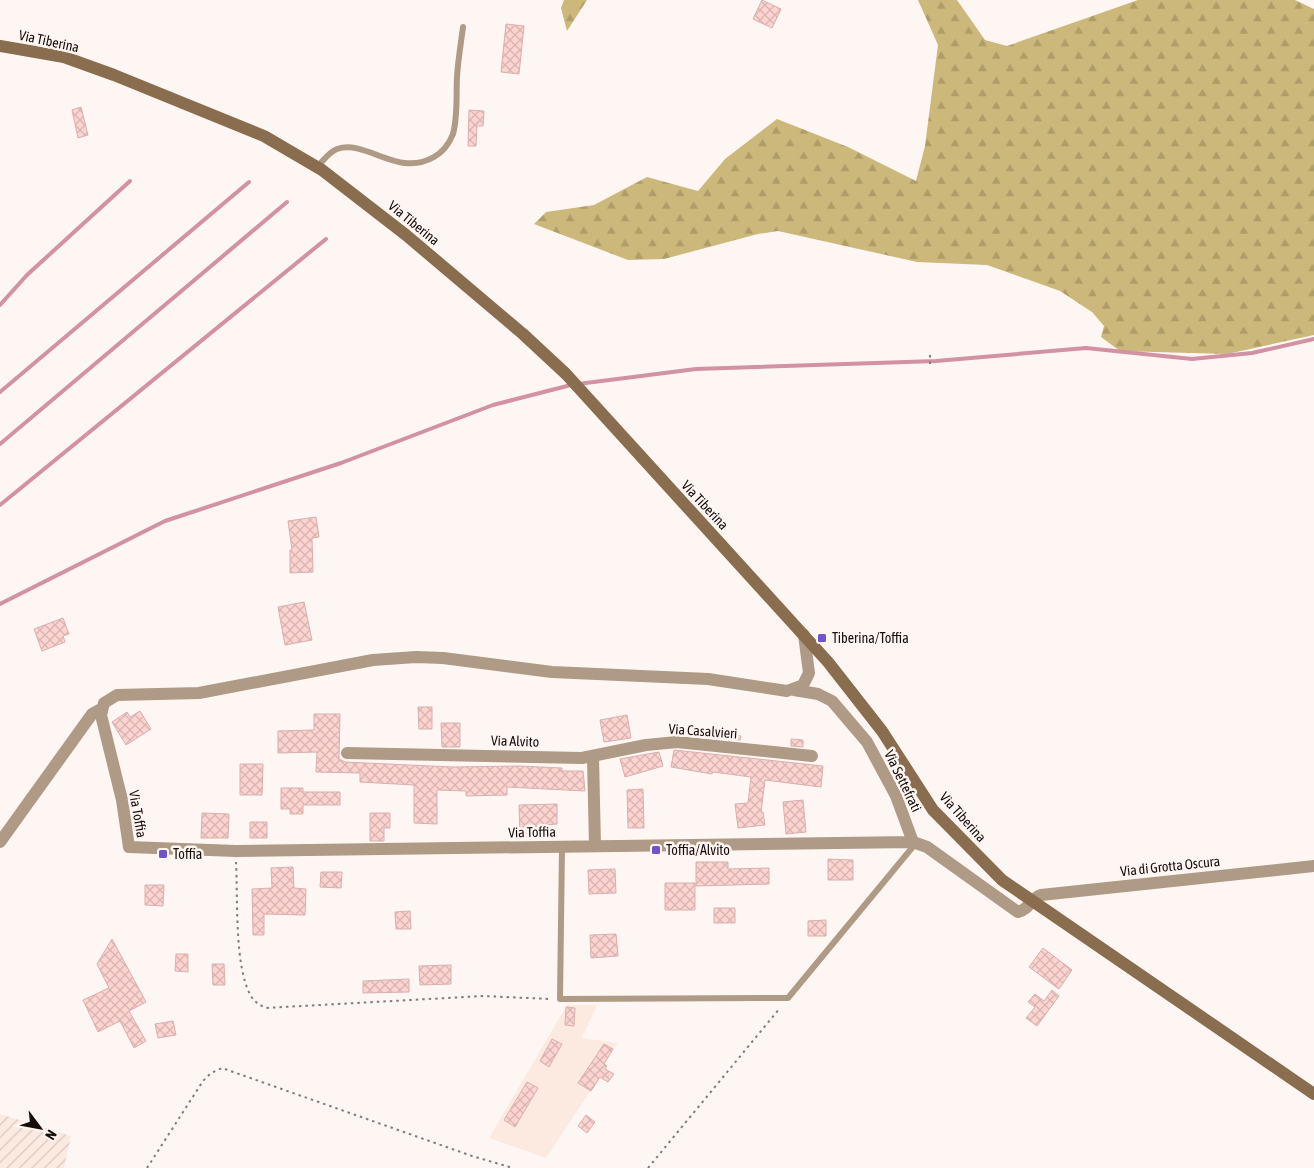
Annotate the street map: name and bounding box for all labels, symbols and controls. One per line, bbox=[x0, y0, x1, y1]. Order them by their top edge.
street label: Via Tiberina bbox=[17, 27, 81, 55]
street label: Via Tiberina bbox=[385, 198, 443, 248]
street label: Via Tiberina bbox=[678, 477, 732, 533]
place label: Tiberina/Toffia bbox=[832, 630, 909, 646]
marker: Tiberina/Toffia bbox=[816, 632, 828, 644]
street label: Via Casalvieri bbox=[668, 721, 738, 741]
street label: Via Alvito bbox=[491, 732, 539, 750]
street label: Via Settefrati bbox=[881, 748, 925, 814]
street label: Via Toffia bbox=[126, 789, 150, 839]
street label: Via Tiberina bbox=[937, 789, 989, 845]
street label: Via Toffia bbox=[508, 824, 556, 840]
place label: Toffia/Alvito bbox=[666, 842, 730, 858]
marker: Toffia/Alvito bbox=[650, 844, 662, 856]
place label: Toffia bbox=[173, 846, 202, 862]
marker: Toffia bbox=[157, 848, 169, 860]
street label: Via di Grotta Oscura bbox=[1119, 853, 1221, 879]
north arrow bbox=[15, 1103, 65, 1153]
text: N bbox=[42, 1127, 60, 1143]

